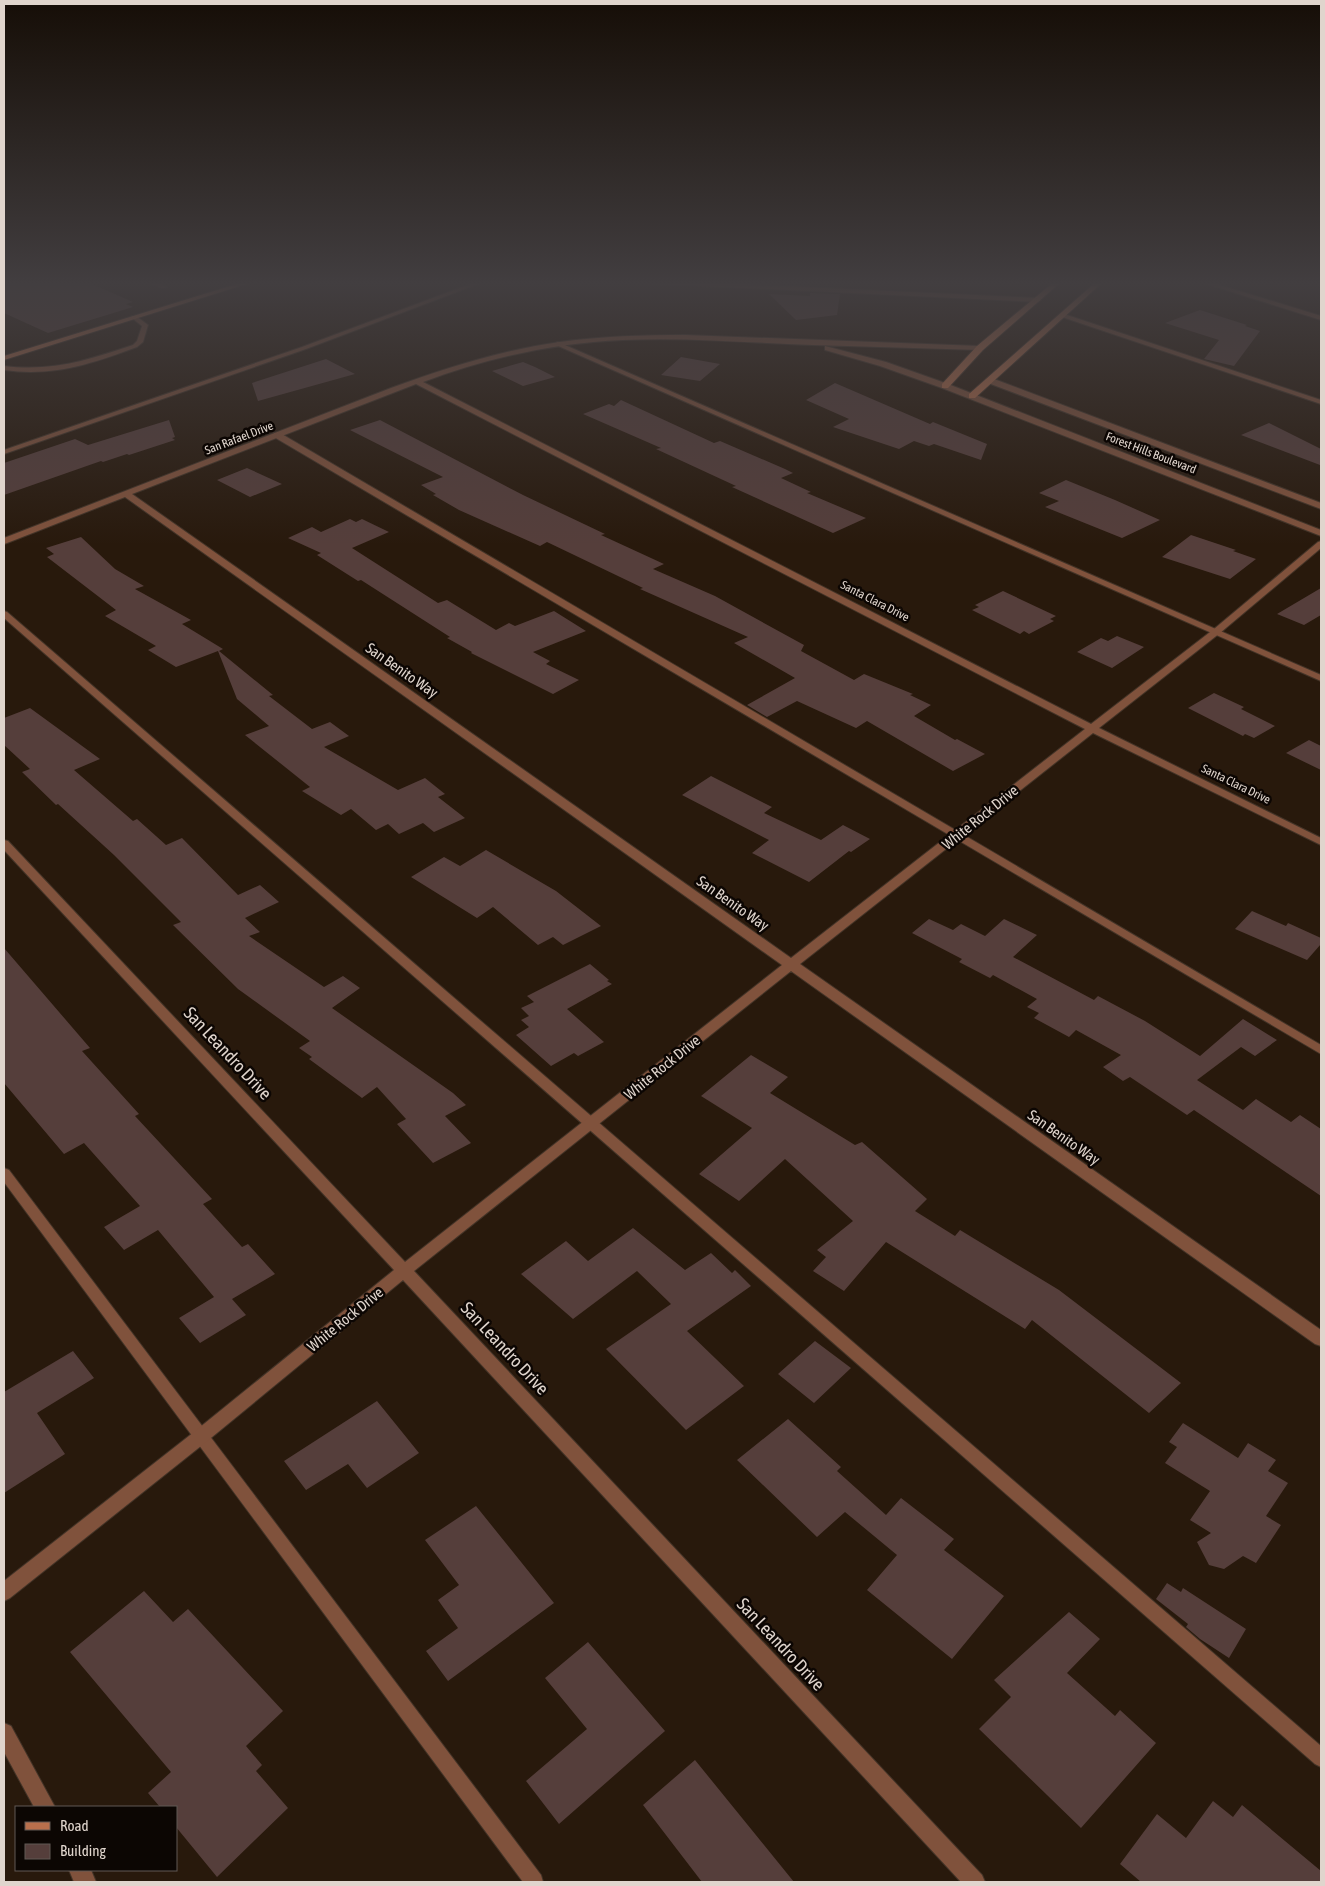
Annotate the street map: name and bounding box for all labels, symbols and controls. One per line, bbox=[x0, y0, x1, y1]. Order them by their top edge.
street label: San Rafael Drive bbox=[203, 419, 275, 457]
street label: Forest Hills Boulevard bbox=[1104, 429, 1198, 477]
street label: Santa Clara Drive bbox=[838, 578, 912, 624]
street label: San Benito Way bbox=[363, 639, 441, 701]
street label: Santa Clara Drive bbox=[1199, 761, 1273, 807]
street label: White Rock Drive bbox=[939, 781, 1021, 853]
street label: San Benito Way bbox=[694, 872, 772, 934]
street label: San Leandro Drive bbox=[180, 1002, 276, 1104]
street label: White Rock Drive bbox=[621, 1031, 703, 1103]
street label: San Benito Way bbox=[1025, 1106, 1103, 1168]
street label: White Rock Drive bbox=[304, 1283, 386, 1355]
street label: San Leandro Drive bbox=[457, 1297, 553, 1399]
street label: San Leandro Drive bbox=[733, 1593, 829, 1695]
legend bbox=[15, 1806, 178, 1871]
text: Road bbox=[60, 1817, 89, 1834]
text: Building bbox=[60, 1842, 106, 1859]

